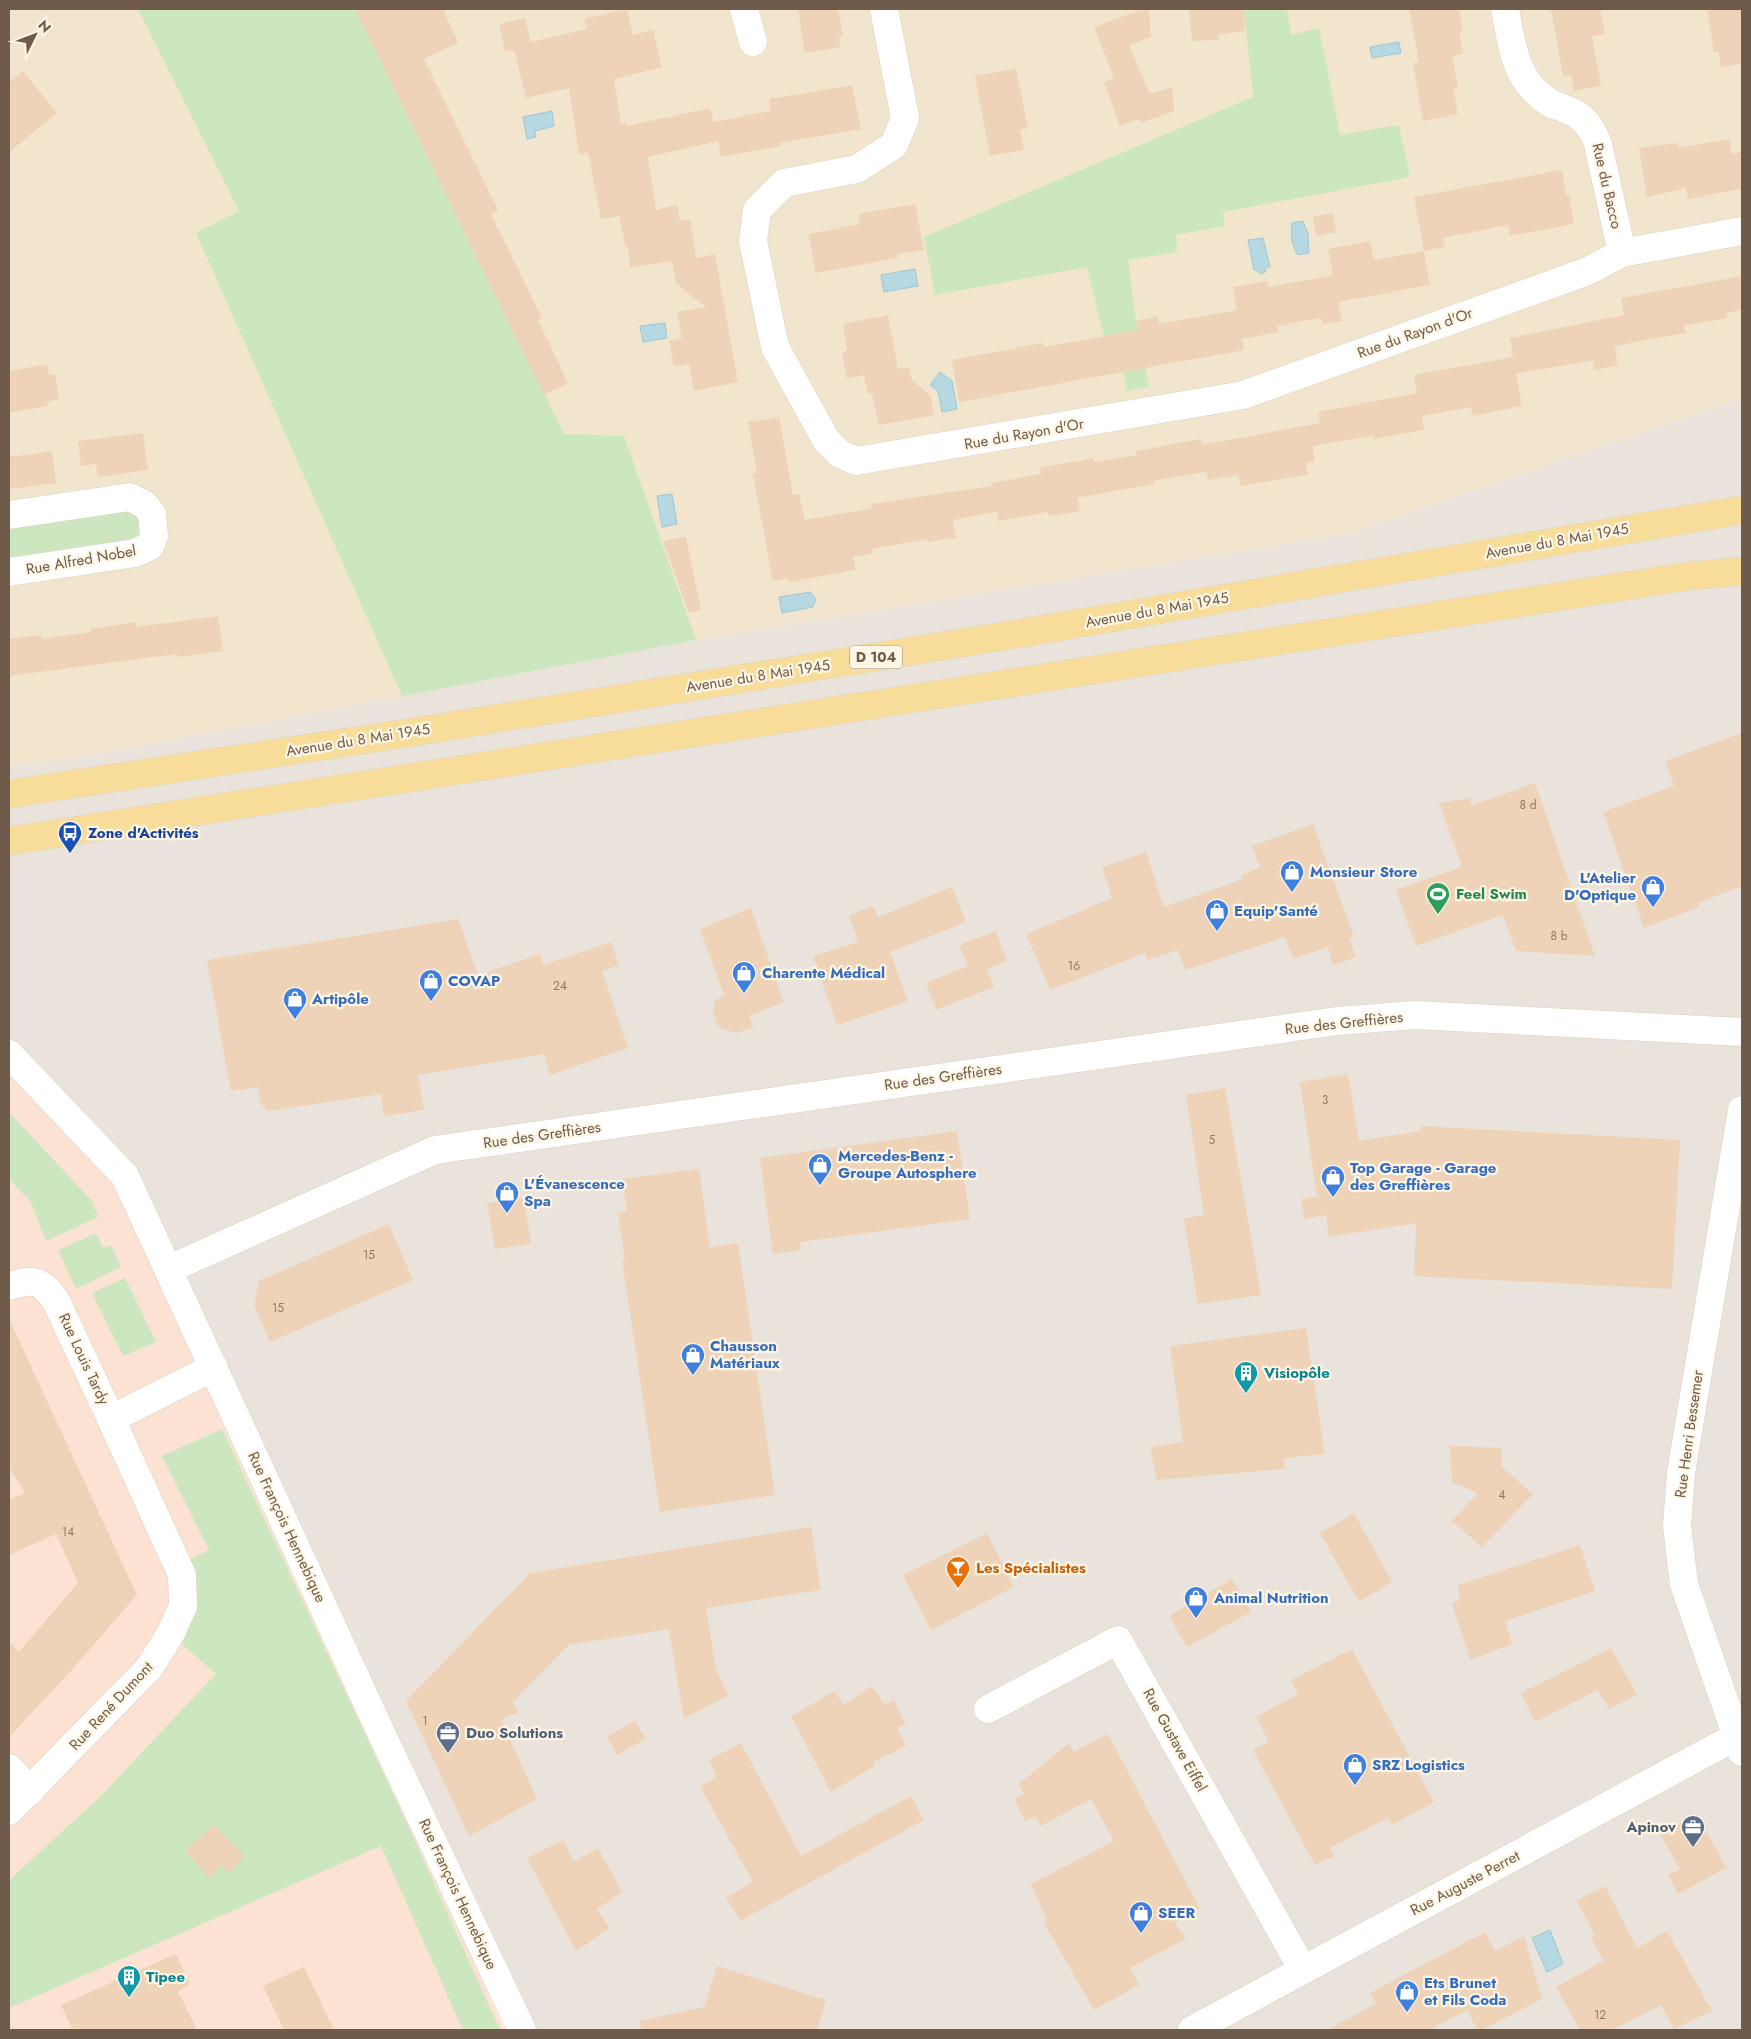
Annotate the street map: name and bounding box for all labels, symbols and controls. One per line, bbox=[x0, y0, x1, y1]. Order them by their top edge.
north arrow bbox=[10, 10, 60, 60]
text: N bbox=[34, 15, 56, 37]
street label: Rue du Bacco bbox=[1586, 141, 1628, 231]
street label: Rue du Rayon d'Or bbox=[1354, 302, 1477, 364]
street label: Rue du Rayon d'Or bbox=[962, 412, 1086, 455]
street label: Avenue du 8 Mai 1945 bbox=[1484, 518, 1630, 564]
street label: Rue Alfred Nobel bbox=[24, 539, 138, 581]
street label: Avenue du 8 Mai 1945 bbox=[1084, 587, 1230, 633]
road number: D 104 bbox=[850, 646, 902, 669]
street label: Avenue du 8 Mai 1945 bbox=[685, 654, 831, 698]
street label: Avenue du 8 Mai 1945 bbox=[285, 718, 431, 762]
house number: 8 d bbox=[1520, 796, 1537, 814]
bus stop icon: Zone d'Activités bbox=[57, 820, 83, 854]
place label: Zone d'Activités bbox=[88, 822, 199, 844]
shop icon: Monsieur Store bbox=[1279, 859, 1305, 893]
place label: Monsieur Store bbox=[1310, 861, 1418, 883]
place label: L'Atelier D'Optique bbox=[1564, 867, 1637, 906]
shop icon: L'Atelier D'Optique bbox=[1640, 874, 1666, 908]
sports icon: Feel Swim bbox=[1425, 881, 1451, 915]
place label: Feel Swim bbox=[1456, 883, 1527, 905]
shop icon: Equip'Santé bbox=[1204, 898, 1230, 932]
place label: Equip'Santé bbox=[1234, 900, 1318, 922]
house number: 8 b bbox=[1551, 927, 1568, 945]
house number: 16 bbox=[1068, 957, 1080, 975]
shop icon: Charente Médical bbox=[731, 960, 757, 994]
place label: Charente Médical bbox=[762, 962, 885, 984]
shop icon: COVAP bbox=[418, 968, 444, 1002]
place label: COVAP bbox=[448, 970, 500, 992]
house number: 24 bbox=[553, 977, 567, 995]
shop icon: Artipôle bbox=[282, 986, 308, 1020]
place label: Artipôle bbox=[311, 988, 369, 1010]
street label: Rue des Greffières bbox=[1284, 1006, 1404, 1040]
street label: Rue des Greffières bbox=[883, 1058, 1003, 1096]
house number: 3 bbox=[1322, 1091, 1329, 1109]
street label: Rue des Greffières bbox=[482, 1116, 602, 1154]
house number: 5 bbox=[1209, 1131, 1216, 1149]
place label: Mercedes-Benz - Groupe Autosphere bbox=[838, 1145, 977, 1184]
shop icon: Mercedes-Benz - Groupe Autosphere bbox=[807, 1152, 833, 1186]
place label: Top Garage - Garage des Greffières bbox=[1350, 1157, 1497, 1196]
shop icon: Top Garage - Garage des Greffières bbox=[1320, 1164, 1346, 1198]
place label: L'Évanescence Spa bbox=[524, 1173, 625, 1212]
shop icon: L'Évanescence Spa bbox=[494, 1180, 520, 1214]
house number: 15 bbox=[363, 1246, 375, 1264]
house number: 15 bbox=[272, 1299, 284, 1317]
street label: Rue Louis Tardy bbox=[53, 1310, 115, 1409]
place label: Chausson Matériaux bbox=[710, 1335, 780, 1374]
shop icon: Chausson Matériaux bbox=[680, 1342, 706, 1376]
building icon: Visiopôle bbox=[1233, 1360, 1259, 1394]
place label: Visiopôle bbox=[1263, 1362, 1330, 1384]
street label: Rue Henri Bessemer bbox=[1669, 1368, 1709, 1499]
street label: Rue François Hennebique bbox=[242, 1448, 332, 1606]
house number: 4 bbox=[1499, 1486, 1506, 1504]
house number: 14 bbox=[62, 1523, 74, 1541]
bar icon: Les Spécialistes bbox=[945, 1555, 971, 1589]
place label: Les Spécialistes bbox=[976, 1557, 1086, 1579]
shop icon: Animal Nutrition bbox=[1183, 1585, 1209, 1619]
place label: Animal Nutrition bbox=[1213, 1587, 1329, 1609]
street label: Rue René Dumont bbox=[64, 1656, 158, 1755]
street label: Rue Gustave Eiffel bbox=[1137, 1684, 1213, 1796]
house number: 1 bbox=[422, 1712, 428, 1730]
office icon: Duo Solutions bbox=[435, 1720, 461, 1754]
place label: Duo Solutions bbox=[466, 1722, 563, 1744]
shop icon: SRZ Logistics bbox=[1342, 1752, 1368, 1786]
place label: SRZ Logistics bbox=[1372, 1754, 1465, 1776]
office icon: Apinov bbox=[1680, 1814, 1706, 1848]
street label: Rue François Hennebique bbox=[413, 1815, 503, 1973]
place label: Apinov bbox=[1625, 1816, 1676, 1838]
street label: Rue Auguste Perret bbox=[1406, 1845, 1524, 1921]
shop icon: SEER bbox=[1128, 1900, 1154, 1934]
place label: SEER bbox=[1158, 1902, 1195, 1924]
building icon: Tipee bbox=[116, 1964, 142, 1998]
place label: Tipee bbox=[146, 1966, 185, 1988]
place label: Ets Brunet et Fils Coda bbox=[1424, 1972, 1506, 2011]
shop icon: Ets Brunet et Fils Coda bbox=[1394, 1979, 1420, 2013]
house number: 12 bbox=[1594, 2006, 1606, 2024]

